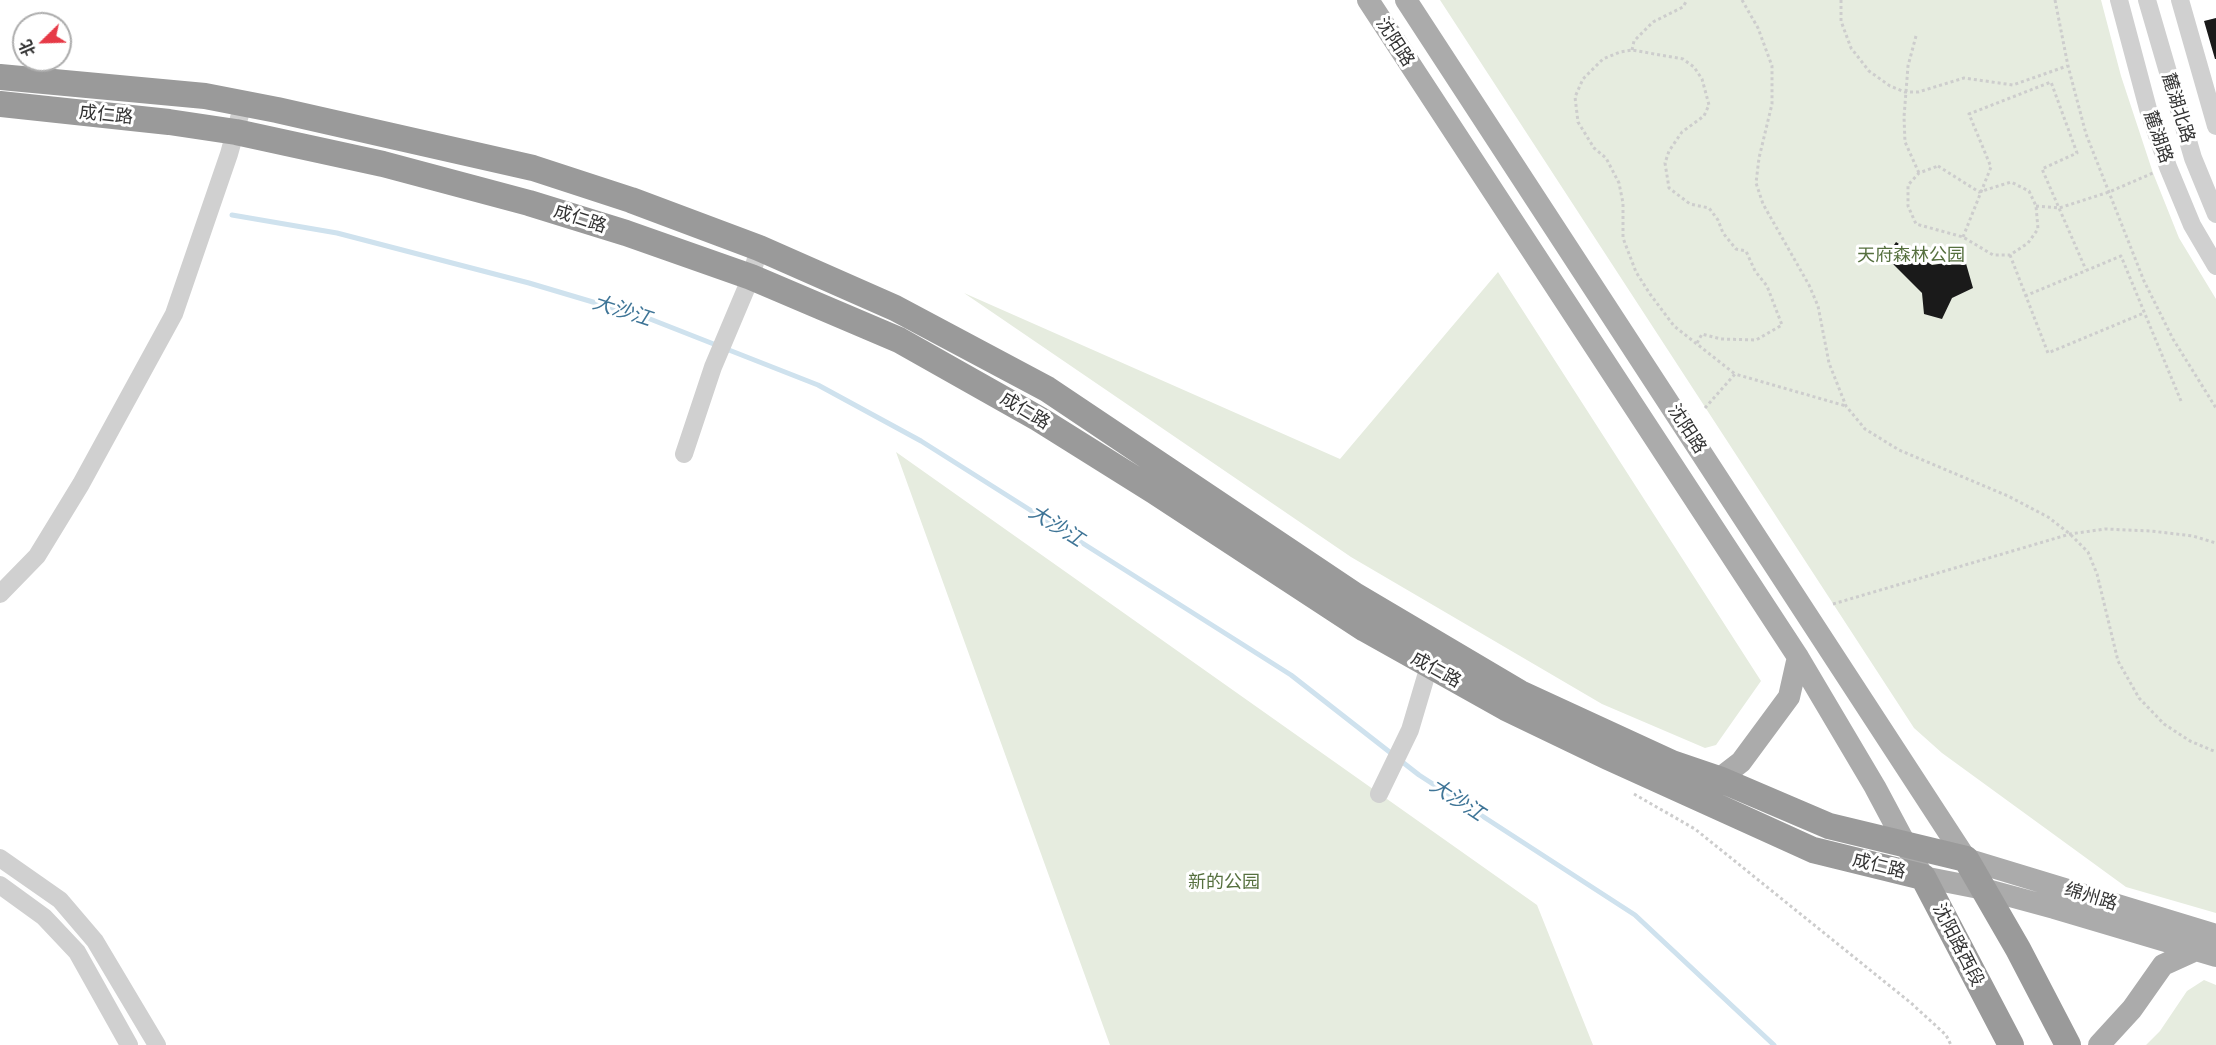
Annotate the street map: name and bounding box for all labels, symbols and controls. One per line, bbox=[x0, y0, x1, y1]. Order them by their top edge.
north arrow bbox=[12, 12, 72, 72]
street label: 沈阳路 bbox=[1371, 13, 1419, 71]
text: 北 bbox=[15, 37, 40, 60]
street label: 麓湖北路 bbox=[2157, 70, 2199, 146]
street label: 成仁路 bbox=[78, 101, 134, 129]
street label: 麓湖路 bbox=[2139, 108, 2177, 166]
street label: 成仁路 bbox=[551, 200, 609, 238]
park label: 天府森林公园 bbox=[1857, 245, 1965, 267]
water label: 大沙江 bbox=[590, 290, 654, 332]
street label: 成仁路 bbox=[996, 388, 1054, 434]
street label: 沈阳路 bbox=[1663, 400, 1711, 458]
water label: 大沙江 bbox=[1024, 500, 1088, 552]
street label: 成仁路 bbox=[1407, 647, 1465, 693]
water label: 大沙江 bbox=[1425, 774, 1489, 826]
street label: 成仁路 bbox=[1850, 849, 1908, 883]
park label: 新的公园 bbox=[1188, 872, 1260, 894]
street label: 绵州路 bbox=[2062, 879, 2120, 915]
street label: 沈阳路西段 bbox=[1928, 900, 1988, 990]

